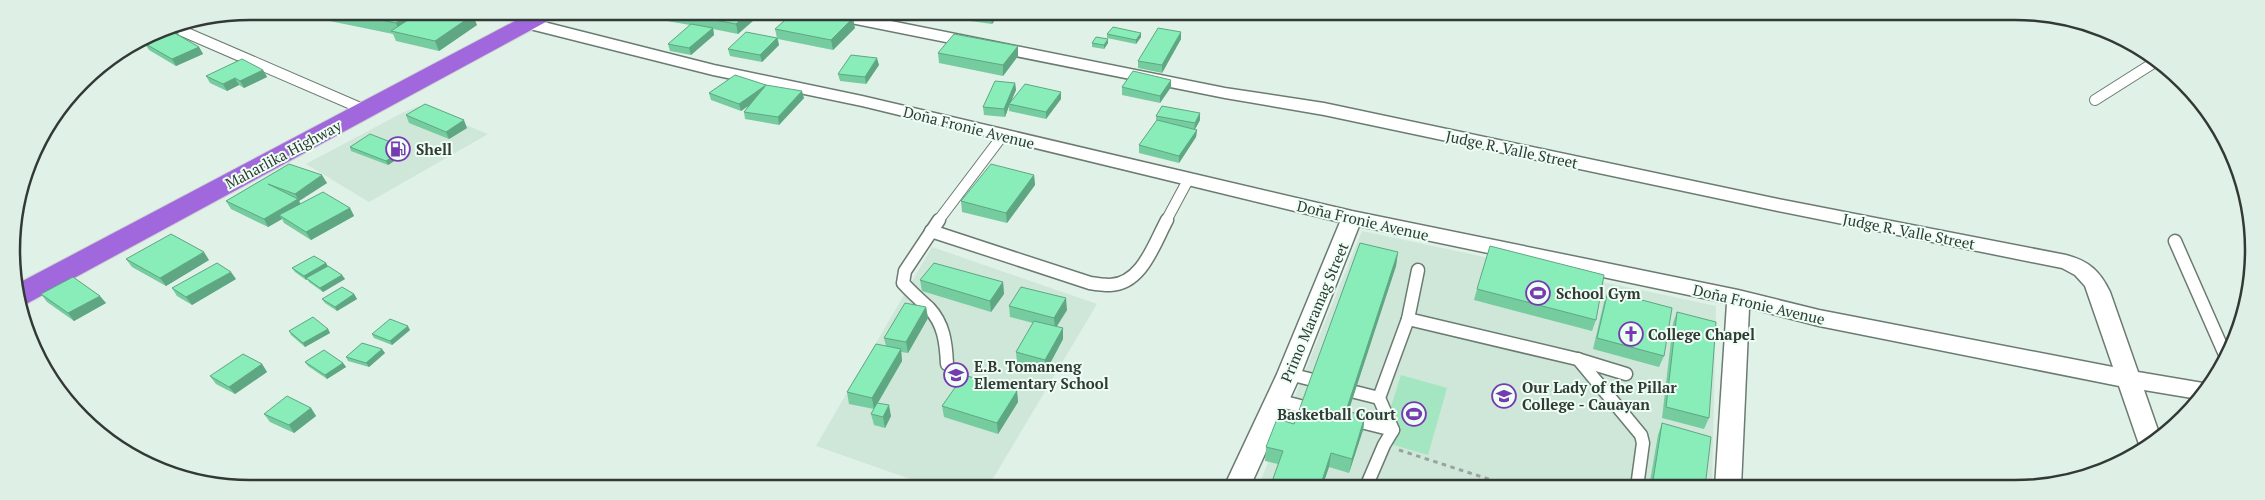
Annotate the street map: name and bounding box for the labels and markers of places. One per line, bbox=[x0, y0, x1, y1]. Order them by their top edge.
fuel station icon: Shell bbox=[385, 136, 411, 162]
place label: Shell bbox=[416, 139, 452, 159]
sports icon: School Gym bbox=[1525, 280, 1551, 306]
place label: School Gym bbox=[1556, 283, 1641, 303]
church icon: College Chapel bbox=[1618, 321, 1644, 347]
place label: College Chapel bbox=[1648, 324, 1755, 344]
place label: E.B. Tomaneng Elementary School bbox=[974, 356, 1109, 393]
school or university icon: E.B. Tomaneng Elementary School bbox=[943, 362, 969, 388]
place label: Our Lady of the Pillar College - Cauayan bbox=[1522, 377, 1677, 414]
school or university icon: Our Lady of the Pillar College - Cauayan bbox=[1491, 383, 1517, 409]
sports icon: Basketball Court bbox=[1401, 401, 1427, 427]
place label: Basketball Court bbox=[1277, 404, 1396, 424]

